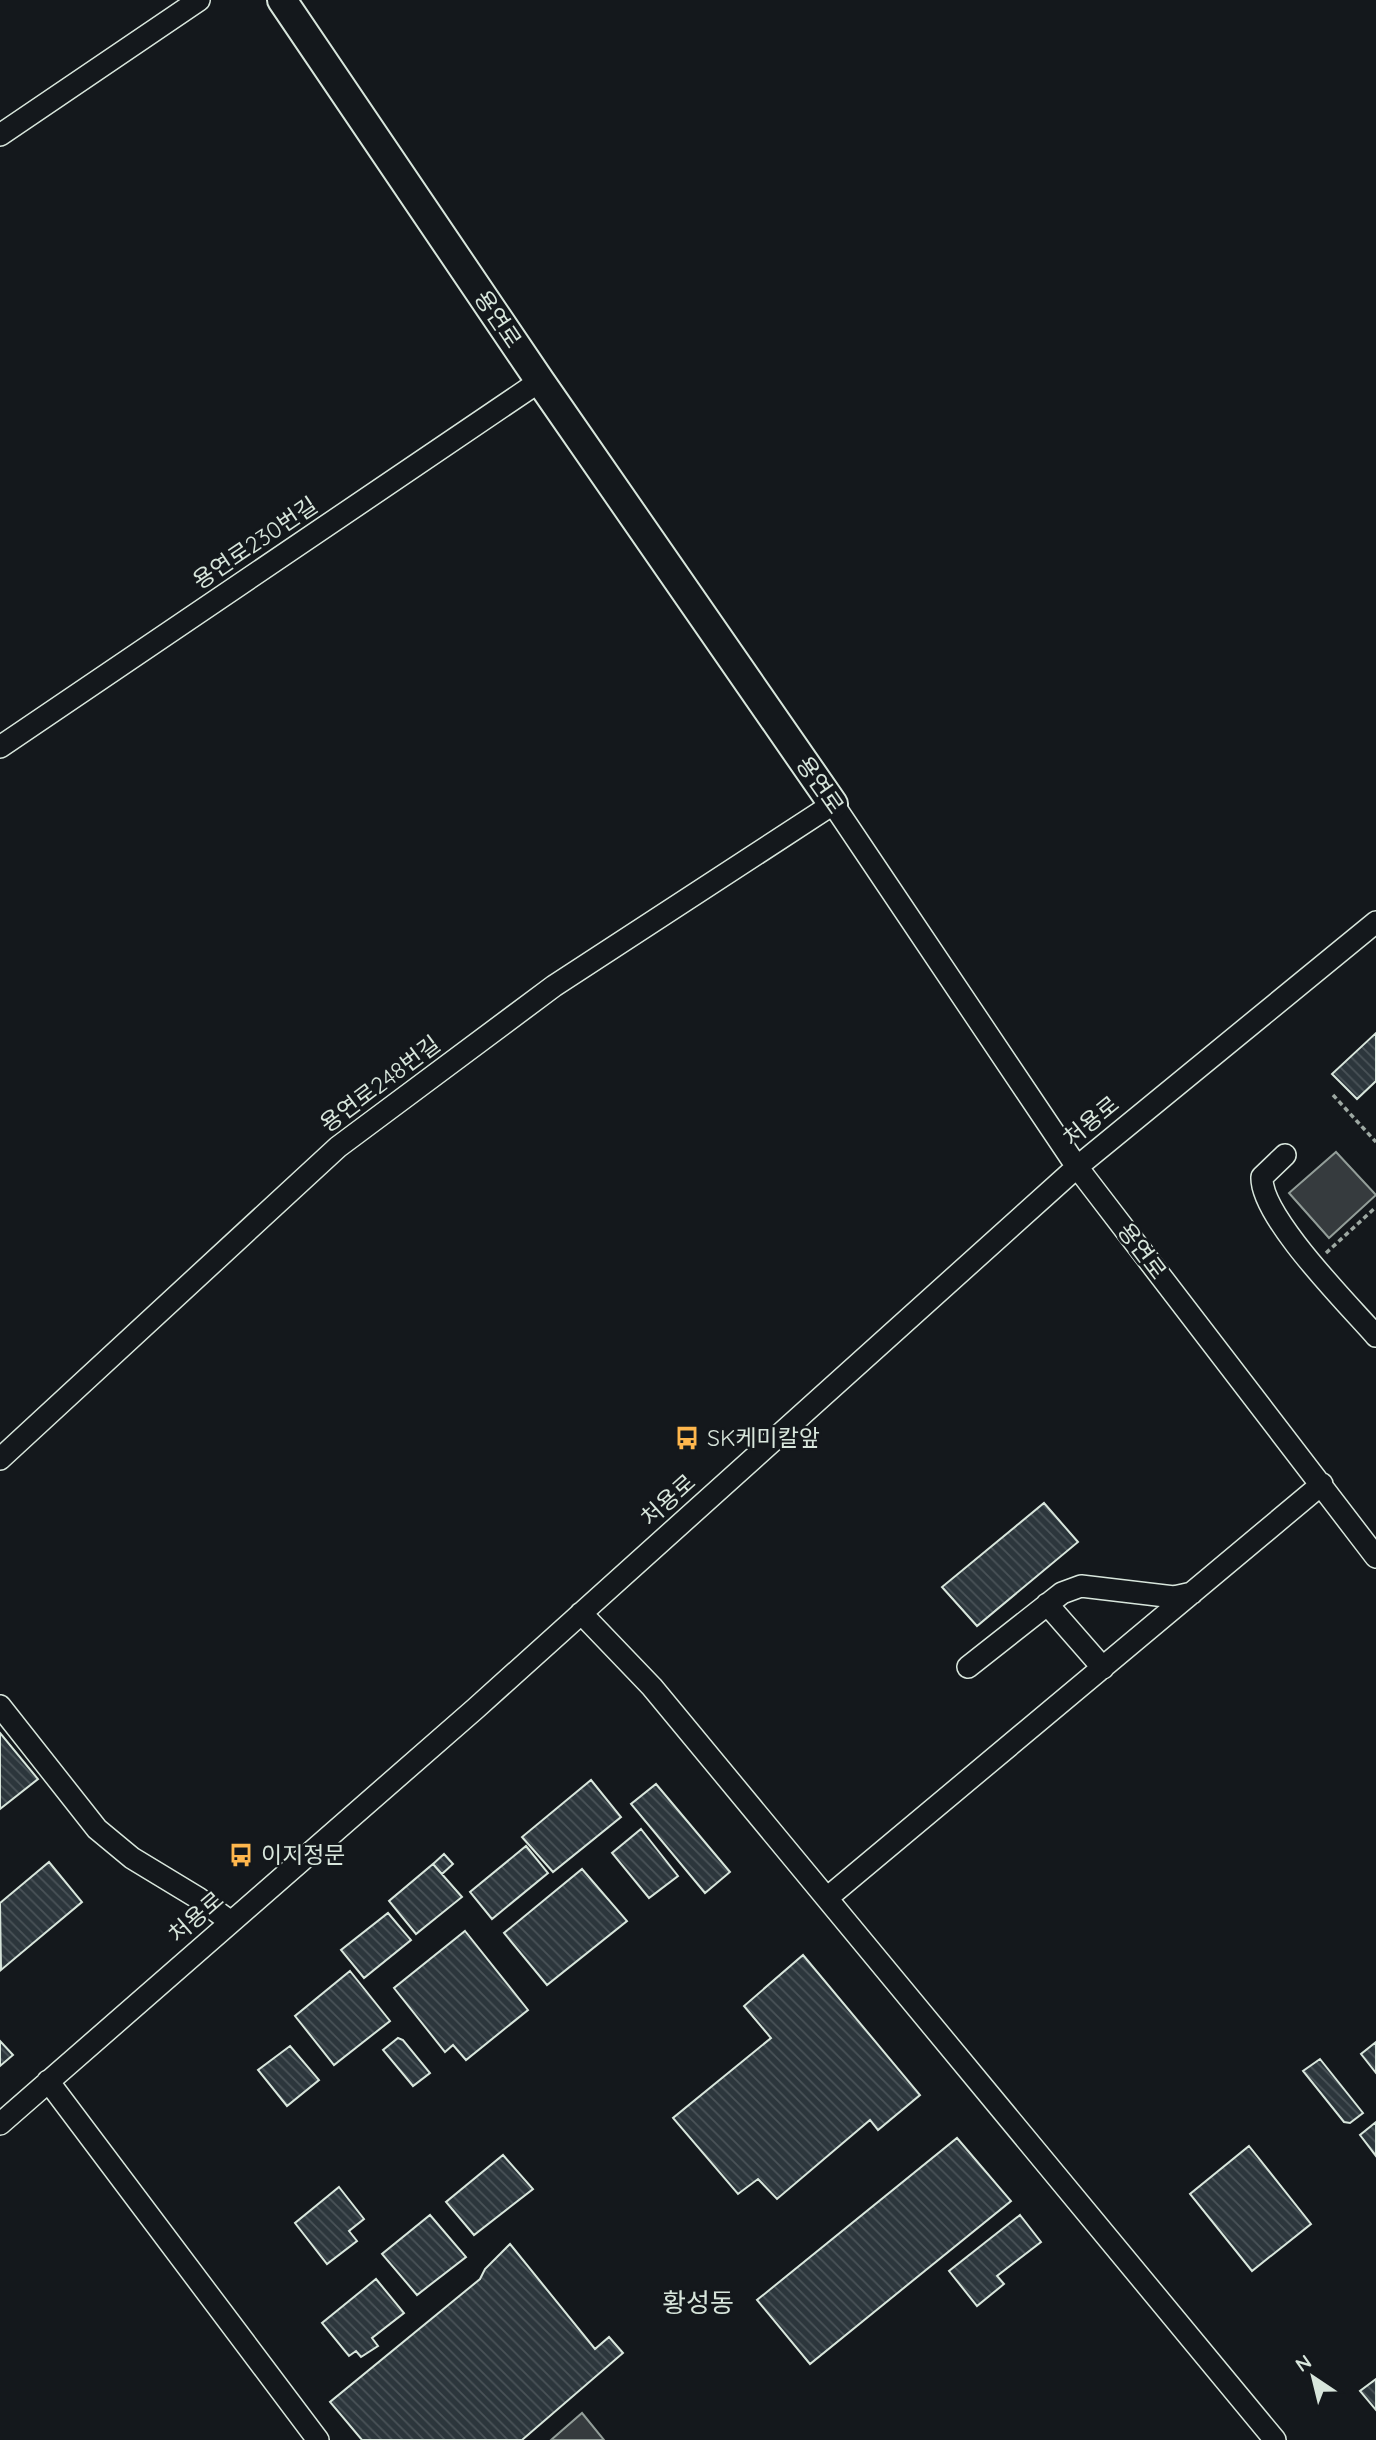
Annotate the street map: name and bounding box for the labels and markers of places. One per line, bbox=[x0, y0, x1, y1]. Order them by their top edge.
place label: SK케미칼앞 bbox=[707, 1423, 820, 1452]
bus stop icon: SK케미칼앞 bbox=[673, 1424, 701, 1452]
place label: 이지정문 bbox=[261, 1840, 346, 1869]
bus stop icon: 이지정문 bbox=[227, 1841, 255, 1869]

